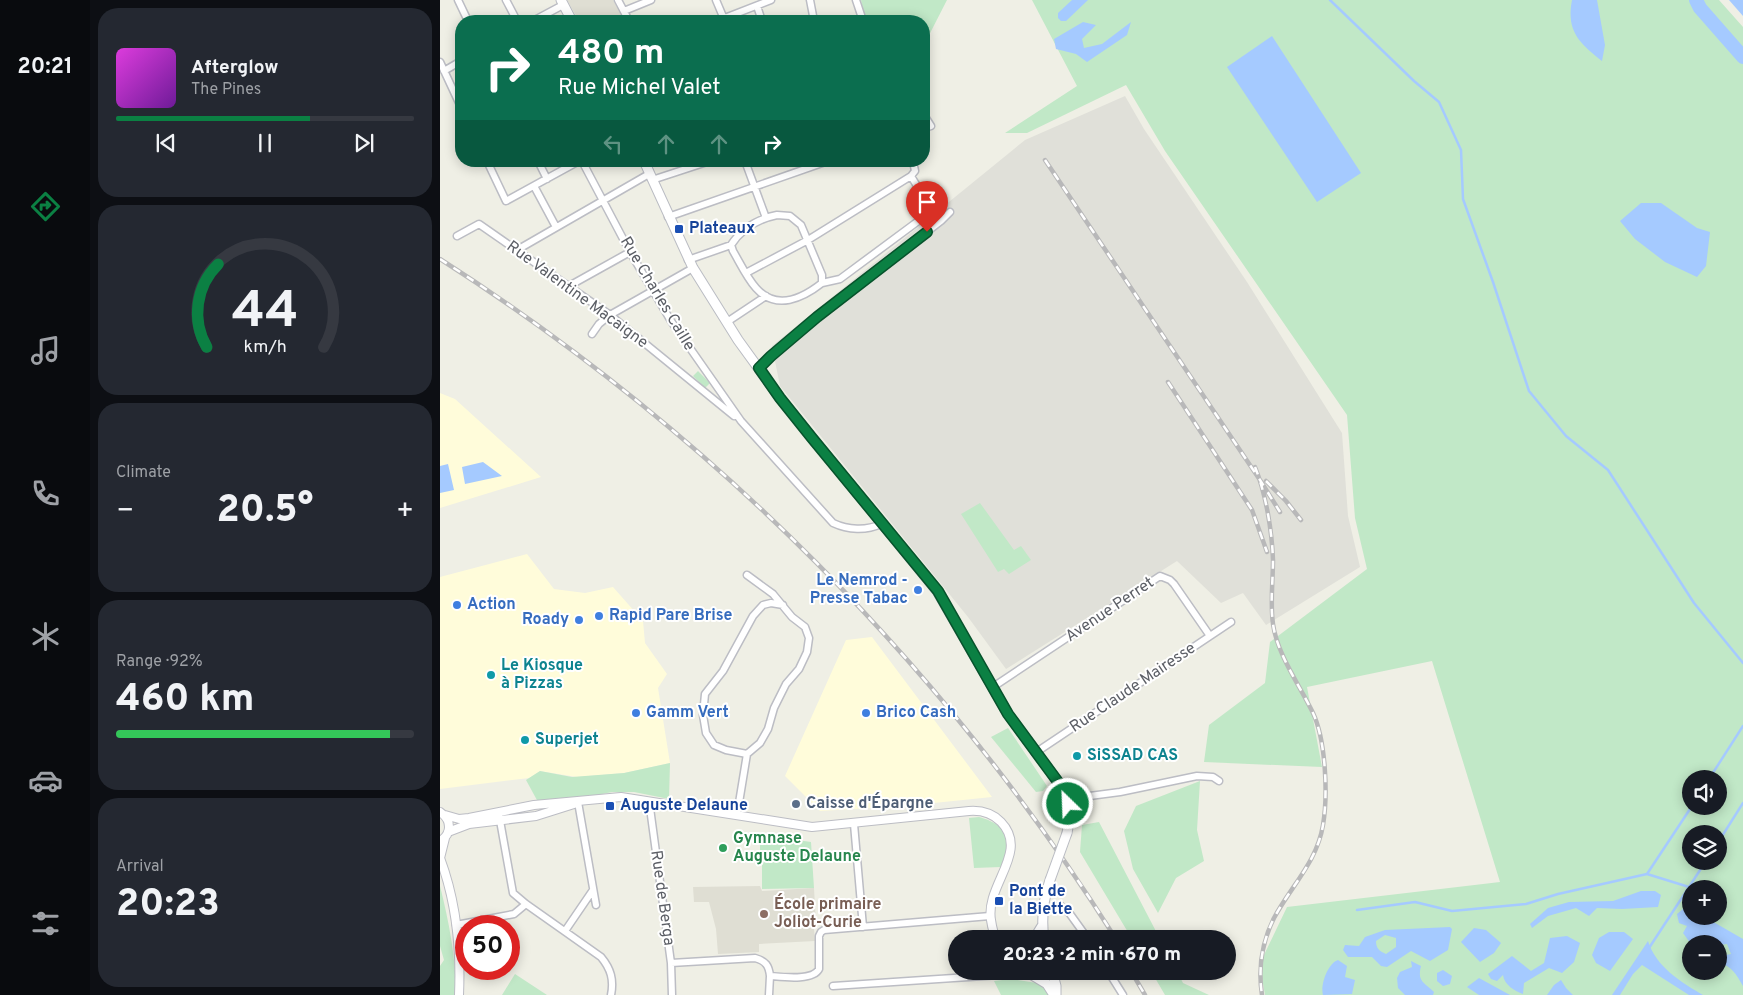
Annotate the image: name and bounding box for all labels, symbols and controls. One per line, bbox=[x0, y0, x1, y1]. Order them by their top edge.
text: 480 m bbox=[558, 32, 664, 76]
icon: right bbox=[475, 35, 540, 100]
text: 20:21 bbox=[17, 54, 73, 81]
text: Afterglow bbox=[191, 56, 279, 80]
text: Rue Michel Valet bbox=[558, 75, 721, 102]
text: The Pines bbox=[191, 80, 261, 100]
icon: previous bbox=[152, 129, 180, 157]
icon: pause bbox=[251, 129, 279, 157]
icon: next bbox=[350, 129, 378, 157]
icon: left bbox=[599, 130, 627, 158]
icon: ahead bbox=[652, 130, 680, 158]
icon: ahead bbox=[705, 130, 733, 158]
icon: right bbox=[758, 130, 786, 158]
pin bbox=[906, 181, 948, 232]
icon: arrive bbox=[913, 188, 941, 216]
icon: directions bbox=[28, 189, 63, 224]
place label: Plateaux bbox=[689, 219, 755, 239]
marker: Plateaux bbox=[673, 223, 685, 235]
street label: Rue Charles Caille bbox=[615, 233, 699, 355]
street label: Rue Valentine Macaigne bbox=[502, 237, 652, 353]
text: 44 bbox=[232, 280, 298, 346]
icon: music bbox=[28, 333, 63, 368]
text: km/h bbox=[243, 336, 287, 359]
text: Climate bbox=[116, 463, 171, 483]
icon: phone bbox=[28, 476, 63, 511]
text: 20.5° bbox=[217, 487, 313, 536]
text: − bbox=[116, 494, 134, 530]
text: + bbox=[396, 494, 414, 530]
place label: Le Nemrod - Presse Tabac bbox=[810, 571, 908, 609]
street label: Avenue Perret bbox=[1062, 573, 1158, 647]
marker: Le Nemrod - Presse Tabac bbox=[912, 584, 924, 596]
place label: Action bbox=[467, 595, 516, 615]
marker: Action bbox=[451, 599, 463, 611]
place label: Rapid Pare Brise bbox=[609, 606, 733, 626]
place label: Roady bbox=[522, 610, 569, 630]
marker: Rapid Pare Brise bbox=[593, 610, 605, 622]
marker: Roady bbox=[573, 614, 585, 626]
icon: climate bbox=[28, 619, 63, 654]
street label: Rue Claude Mairesse bbox=[1066, 638, 1200, 738]
text: Range · 92% bbox=[116, 652, 203, 672]
place label: Le Kiosque à Pizzas bbox=[501, 656, 583, 694]
marker: Le Kiosque à Pizzas bbox=[485, 669, 497, 681]
text: 460 km bbox=[116, 676, 254, 725]
place label: Gamm Vert bbox=[646, 703, 729, 723]
place label: Brico Cash bbox=[876, 703, 956, 723]
marker: Gamm Vert bbox=[630, 707, 642, 719]
marker: Brico Cash bbox=[860, 707, 872, 719]
place label: Superjet bbox=[535, 730, 599, 750]
marker: Superjet bbox=[519, 734, 531, 746]
place label: SiSSAD CAS bbox=[1087, 746, 1178, 766]
marker: SiSSAD CAS bbox=[1071, 750, 1083, 762]
icon: car bbox=[28, 763, 63, 798]
map controls bbox=[1682, 770, 1727, 980]
button: sound bbox=[1682, 770, 1727, 815]
position arrow bbox=[1041, 777, 1093, 829]
place label: Caisse d'Épargne bbox=[806, 792, 934, 814]
place label: Auguste Delaune bbox=[620, 796, 748, 816]
marker: Caisse d'Épargne bbox=[790, 798, 802, 810]
marker: Auguste Delaune bbox=[604, 800, 616, 812]
button: layers bbox=[1682, 825, 1727, 870]
place label: Gymnase Auguste Delaune bbox=[733, 829, 861, 867]
marker: Gymnase Auguste Delaune bbox=[717, 842, 729, 854]
street label: Rue de Berga bbox=[645, 849, 679, 947]
text: Arrival bbox=[116, 857, 164, 877]
button: + bbox=[1682, 880, 1727, 925]
text: 20:23 bbox=[116, 881, 220, 930]
place label: Pont de la Biette bbox=[1009, 882, 1073, 920]
place label: École primaire Joliot-Curie bbox=[774, 893, 882, 933]
marker: Pont de la Biette bbox=[993, 895, 1005, 907]
icon: filters bbox=[28, 906, 63, 941]
marker: École primaire Joliot-Curie bbox=[758, 908, 770, 920]
speed limit sign: 50 bbox=[455, 915, 520, 980]
button: − bbox=[1682, 935, 1727, 980]
text: 20:23 · 2 min · 670 m bbox=[1003, 943, 1181, 967]

